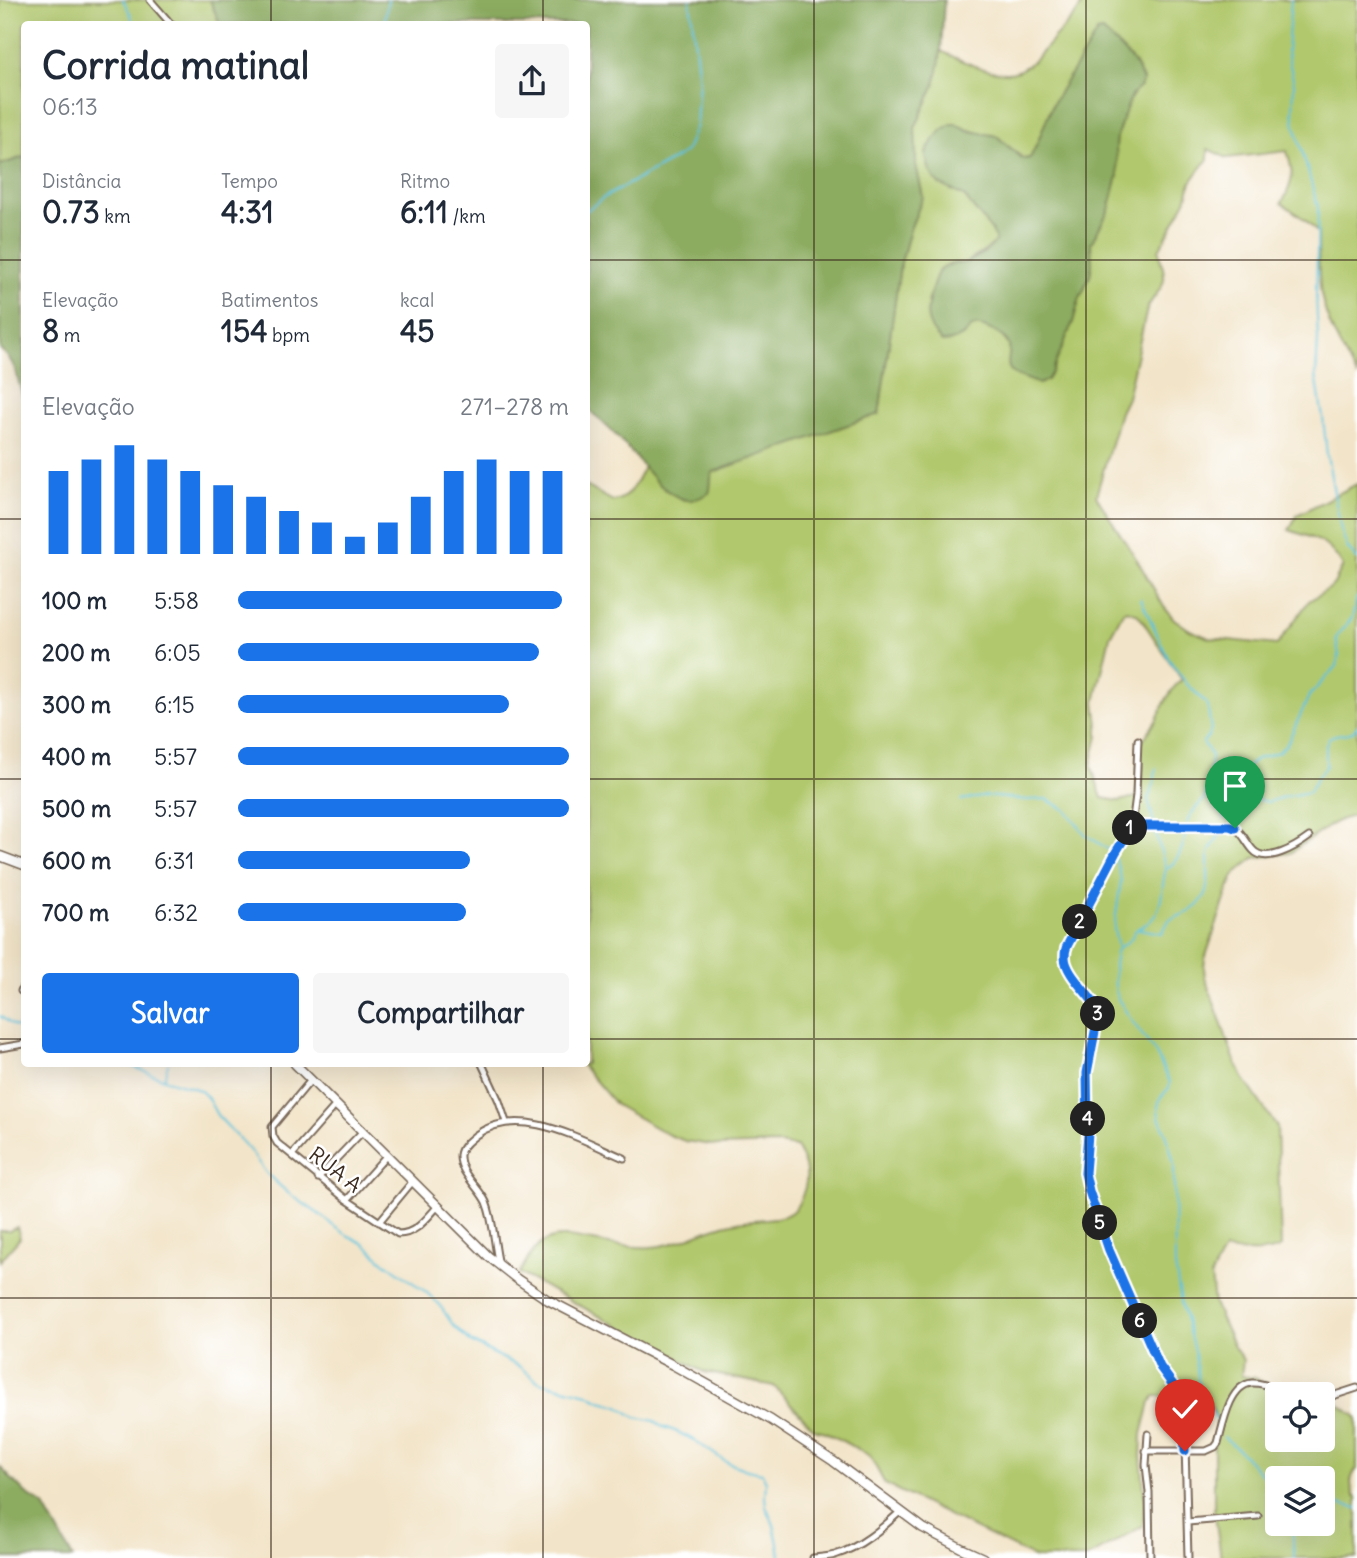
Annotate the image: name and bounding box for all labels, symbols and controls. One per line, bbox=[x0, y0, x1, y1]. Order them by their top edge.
text: Corrida matinal bbox=[42, 42, 309, 89]
button: share bbox=[495, 44, 569, 118]
text: 06:13 bbox=[42, 92, 98, 121]
text: Distância bbox=[42, 169, 121, 193]
text: Tempo bbox=[221, 169, 278, 193]
text: Ritmo bbox=[400, 169, 450, 193]
text: 0.73 bbox=[42, 193, 100, 231]
text: 4:31 bbox=[221, 193, 274, 231]
text: 6:11 bbox=[400, 193, 448, 231]
text: km bbox=[100, 204, 131, 228]
text: /km bbox=[448, 204, 486, 228]
text: Elevação bbox=[42, 288, 119, 312]
text: Batimentos bbox=[221, 288, 318, 312]
text: kcal bbox=[400, 288, 434, 312]
text: 8 bbox=[42, 312, 59, 350]
text: 154 bbox=[221, 312, 268, 350]
text: 45 bbox=[400, 312, 435, 350]
text: m bbox=[59, 323, 80, 347]
text: bpm bbox=[268, 323, 310, 347]
text: Elevação bbox=[42, 392, 135, 421]
text: 271–278 m bbox=[460, 392, 569, 421]
text: 100 m bbox=[42, 586, 107, 615]
text: 5:58 bbox=[154, 586, 199, 615]
text: 200 m bbox=[42, 638, 111, 667]
text: 6:05 bbox=[154, 638, 201, 667]
text: 300 m bbox=[42, 690, 111, 719]
text: 6:15 bbox=[154, 690, 195, 719]
text: 400 m bbox=[42, 742, 111, 771]
text: 5:57 bbox=[154, 742, 197, 771]
pin bbox=[1205, 756, 1265, 828]
icon: arrive bbox=[1216, 767, 1254, 805]
text: 500 m bbox=[42, 794, 111, 823]
text: 5:57 bbox=[154, 794, 197, 823]
pin: 1 bbox=[1112, 810, 1148, 846]
text: 1 bbox=[1126, 815, 1133, 839]
text: 600 m bbox=[42, 846, 111, 875]
text: 6:31 bbox=[154, 846, 194, 875]
text: 700 m bbox=[42, 898, 109, 927]
text: 6:32 bbox=[154, 898, 198, 927]
pin: 2 bbox=[1062, 904, 1098, 940]
text: 2 bbox=[1074, 909, 1085, 933]
button: Salvar bbox=[42, 973, 299, 1053]
button: Compartilhar bbox=[313, 973, 569, 1053]
pin: 3 bbox=[1080, 996, 1116, 1032]
text: 3 bbox=[1092, 1001, 1103, 1025]
pin: 4 bbox=[1070, 1102, 1106, 1136]
text: 4 bbox=[1082, 1106, 1093, 1130]
street label: RUA A bbox=[303, 1141, 367, 1199]
pin: 5 bbox=[1082, 1206, 1118, 1240]
text: 5 bbox=[1094, 1210, 1105, 1234]
pin: 6 bbox=[1122, 1304, 1158, 1338]
text: 6 bbox=[1134, 1308, 1145, 1332]
pin bbox=[1155, 1379, 1215, 1451]
map controls bbox=[1265, 1382, 1335, 1536]
button: locate bbox=[1265, 1382, 1335, 1452]
icon: check bbox=[1166, 1390, 1204, 1428]
button: layers bbox=[1265, 1466, 1335, 1536]

